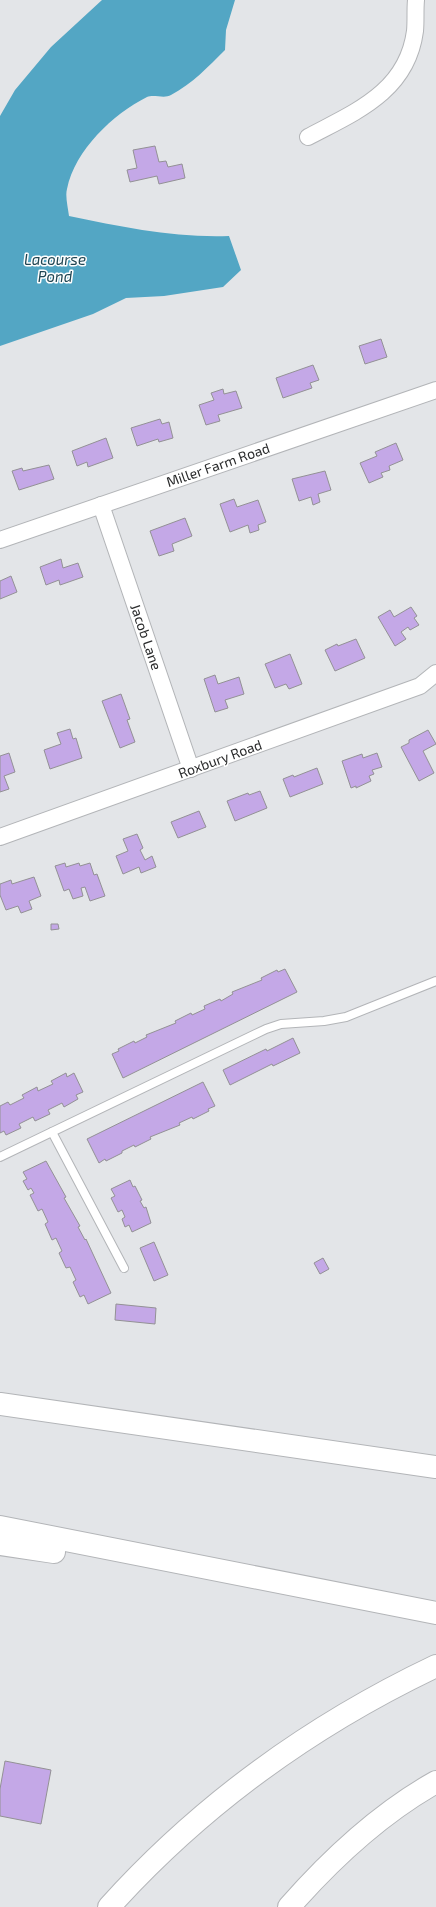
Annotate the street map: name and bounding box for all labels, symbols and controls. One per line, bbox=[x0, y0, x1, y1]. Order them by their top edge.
water label: Lacourse Pond bbox=[24, 250, 86, 285]
street label: Miller Farm Road bbox=[164, 439, 272, 490]
street label: Jacob Lane bbox=[127, 602, 166, 672]
street label: Roxbury Road bbox=[176, 736, 264, 782]

